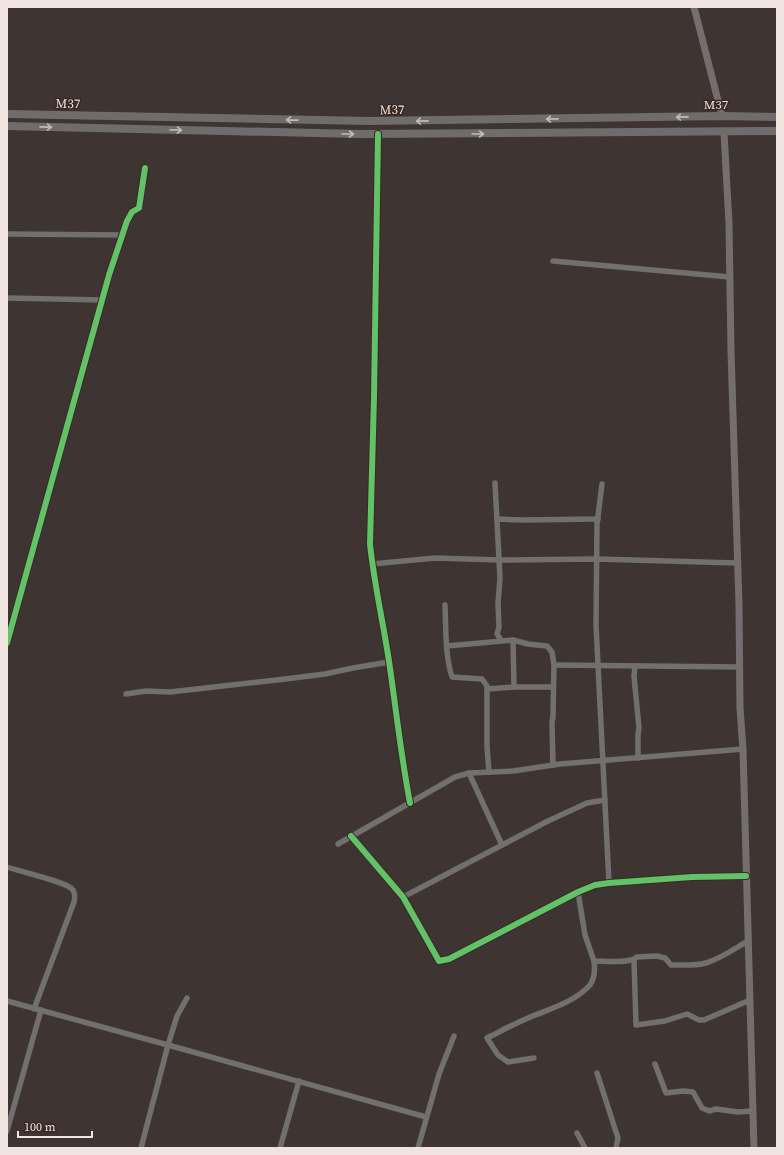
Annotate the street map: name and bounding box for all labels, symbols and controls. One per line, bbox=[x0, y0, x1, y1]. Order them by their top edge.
street label: M37 bbox=[55, 95, 81, 112]
street label: M37 bbox=[704, 96, 729, 113]
street label: M37 bbox=[379, 101, 405, 118]
one-way arrow bbox=[676, 113, 689, 120]
one-way arrow bbox=[546, 115, 559, 123]
one-way arrow bbox=[286, 116, 299, 123]
one-way arrow bbox=[416, 117, 429, 125]
one-way arrow bbox=[39, 123, 52, 131]
one-way arrow bbox=[169, 126, 182, 134]
one-way arrow bbox=[341, 130, 354, 138]
one-way arrow bbox=[471, 130, 484, 137]
scale bar bbox=[18, 1113, 92, 1139]
text: 100 m bbox=[24, 1119, 56, 1135]

